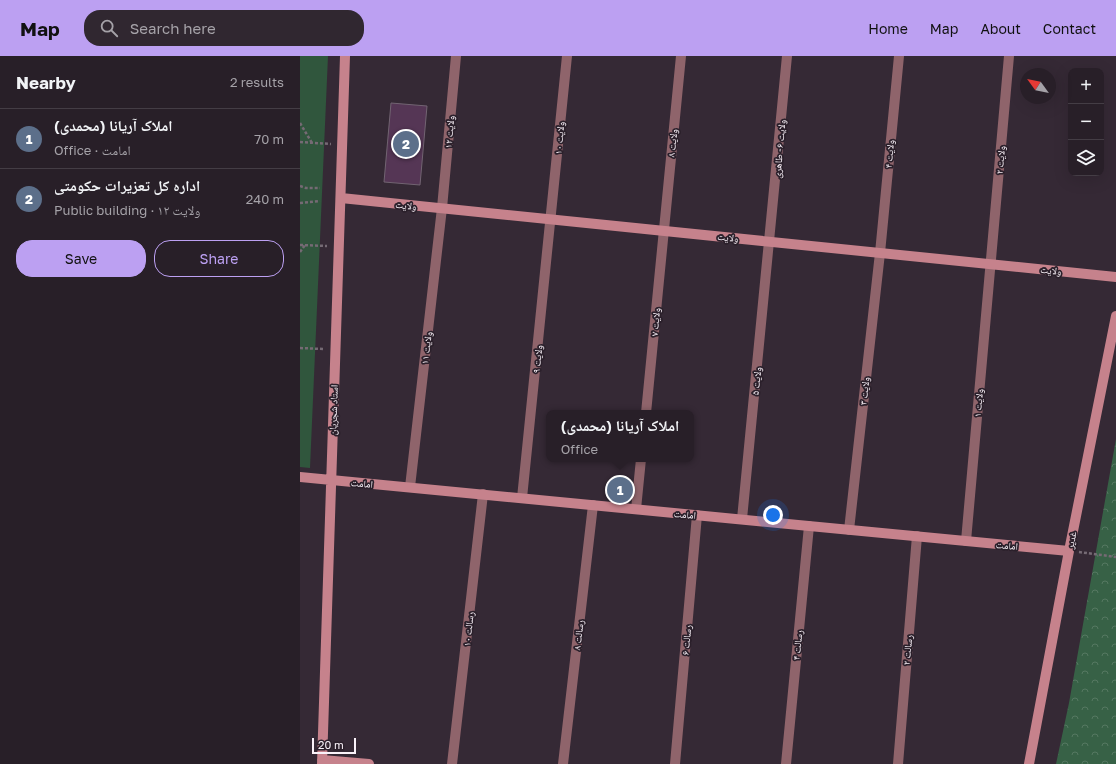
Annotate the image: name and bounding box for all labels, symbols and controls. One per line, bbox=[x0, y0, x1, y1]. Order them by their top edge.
search box bbox=[84, 10, 364, 46]
text: Map bbox=[20, 17, 60, 40]
icon: search bbox=[98, 17, 120, 39]
text: Search here bbox=[130, 19, 216, 37]
text: Home bbox=[868, 20, 908, 37]
text: Map bbox=[930, 20, 958, 37]
text: About bbox=[980, 20, 1021, 37]
text: Contact bbox=[1043, 20, 1096, 37]
north arrow bbox=[1020, 68, 1056, 104]
map controls bbox=[1068, 68, 1104, 176]
button: + bbox=[1068, 68, 1104, 104]
text: Nearby bbox=[16, 72, 76, 93]
text: 2 results bbox=[230, 74, 284, 90]
button: − bbox=[1068, 104, 1104, 140]
street label: ولایت ۱۲ bbox=[442, 115, 457, 149]
text: املاک آریانا (محمدی) bbox=[54, 116, 173, 134]
street label: ولایت ۶- طاهری bbox=[770, 119, 789, 179]
street label: ولایت ۱۰ bbox=[552, 121, 567, 155]
street label: ولایت ۸ bbox=[665, 128, 680, 158]
pin: 2 bbox=[393, 129, 419, 159]
text: 1 bbox=[26, 131, 32, 147]
text: 70 m bbox=[254, 131, 284, 147]
street label: ولایت ۴ bbox=[882, 139, 896, 169]
button: layers bbox=[1068, 140, 1104, 176]
text: Office · امامت bbox=[54, 142, 131, 158]
street label: ولایت ۲ bbox=[993, 145, 1007, 175]
text: اداره کل تعزیرات حکومتی bbox=[54, 176, 200, 194]
text: 2 bbox=[25, 191, 33, 207]
text: 240 m bbox=[246, 191, 284, 207]
street label: ولایت bbox=[395, 198, 418, 212]
text: Public building · ولایت ۱۲ bbox=[54, 202, 200, 218]
street label: ولایت bbox=[717, 230, 740, 244]
button: Save bbox=[16, 240, 146, 277]
button: Share bbox=[154, 240, 284, 277]
street label: ولایت bbox=[1040, 263, 1063, 277]
street label: ولایت ۷ bbox=[648, 307, 662, 337]
street label: ولایت ۱۱ bbox=[418, 331, 434, 365]
street label: ولایت ۹ bbox=[530, 344, 545, 374]
street label: ولایت ۵ bbox=[749, 366, 764, 396]
street label: ولایت ۳ bbox=[857, 376, 872, 406]
street label: استاد شجریان bbox=[326, 384, 341, 436]
street label: ولایت ۱ bbox=[971, 388, 985, 418]
popup bbox=[546, 410, 694, 462]
text: املاک آریانا (محمدی) bbox=[561, 416, 679, 434]
text: Office bbox=[561, 441, 598, 457]
pin: 1 bbox=[607, 475, 633, 505]
street label: امامت bbox=[350, 476, 374, 490]
your location bbox=[763, 505, 783, 525]
street label: امامت bbox=[673, 507, 697, 521]
street label: غدیر bbox=[1063, 530, 1079, 551]
street label: امامت bbox=[995, 538, 1019, 552]
street label: رسالت ۱۰ bbox=[460, 611, 476, 647]
street label: رسالت ۸ bbox=[570, 619, 586, 651]
street label: رسالت ۶ bbox=[679, 624, 693, 656]
street label: رسالت ۴ bbox=[789, 629, 805, 661]
street label: رسالت ۲ bbox=[900, 634, 914, 666]
scale bar bbox=[312, 736, 356, 755]
text: 20 m bbox=[318, 738, 344, 751]

